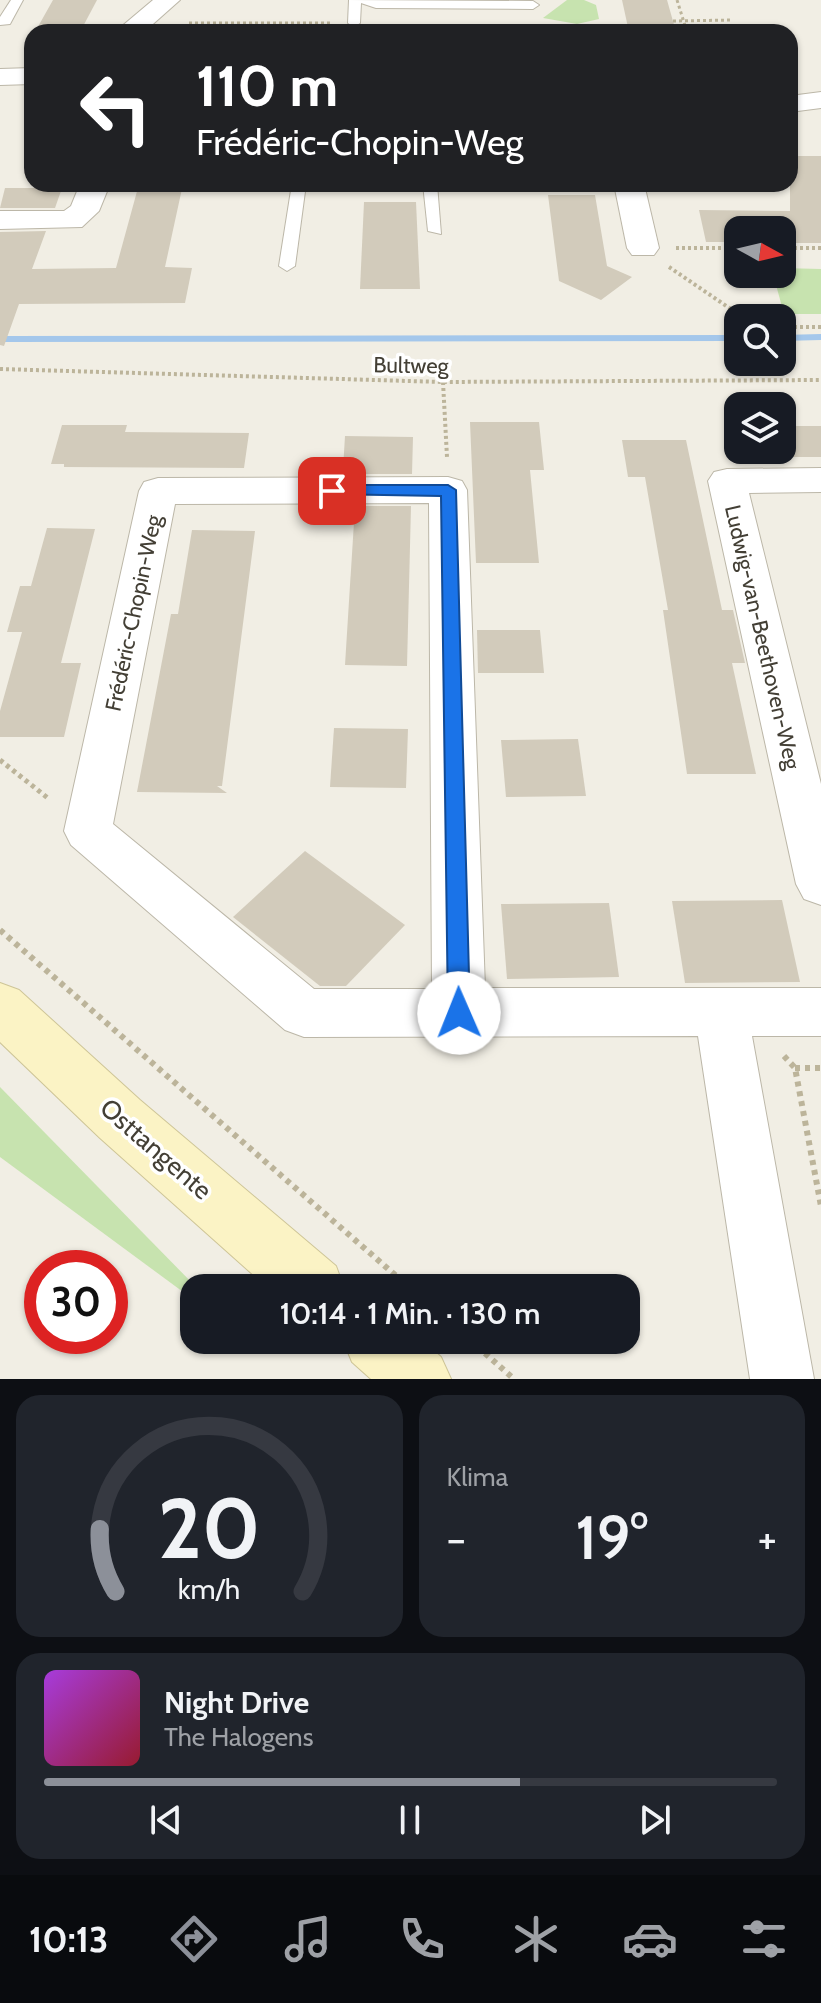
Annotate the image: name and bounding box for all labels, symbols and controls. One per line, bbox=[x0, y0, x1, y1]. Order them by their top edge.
text: 110 m bbox=[196, 52, 338, 120]
icon: left bbox=[64, 56, 168, 160]
text: Frédéric-Chopin-Weg bbox=[196, 120, 524, 164]
north arrow bbox=[724, 216, 796, 288]
map controls bbox=[724, 216, 796, 464]
button: search bbox=[724, 304, 796, 376]
street label: Bultweg bbox=[373, 351, 450, 380]
button: layers bbox=[724, 392, 796, 464]
pin bbox=[298, 457, 366, 525]
icon: arrive bbox=[310, 469, 354, 513]
street label: Ludwig-van-Beethoven-Weg bbox=[719, 502, 806, 773]
street label: Frédéric-Chopin-Weg bbox=[99, 511, 168, 714]
position arrow bbox=[417, 971, 501, 1055]
street label: Osttangente bbox=[94, 1092, 218, 1206]
speed limit sign: 30 bbox=[24, 1250, 128, 1354]
text: 10:14 · 1 Min. · 130 m bbox=[280, 1295, 540, 1332]
text: Klima bbox=[447, 1461, 508, 1493]
text: 20 bbox=[158, 1478, 261, 1579]
text: 19° bbox=[576, 1501, 648, 1574]
text: − bbox=[447, 1512, 466, 1565]
text: + bbox=[758, 1512, 777, 1565]
text: km/h bbox=[178, 1571, 241, 1606]
text: Night Drive bbox=[164, 1684, 309, 1721]
text: The Halogens bbox=[164, 1721, 313, 1753]
icon: previous bbox=[144, 1798, 188, 1842]
icon: pause bbox=[388, 1798, 432, 1842]
icon: next bbox=[633, 1798, 677, 1842]
icon: directions bbox=[166, 1911, 222, 1967]
icon: music bbox=[280, 1911, 336, 1967]
icon: phone bbox=[394, 1911, 450, 1967]
icon: climate bbox=[508, 1911, 564, 1967]
icon: car bbox=[622, 1911, 678, 1967]
icon: filters bbox=[736, 1911, 792, 1967]
text: 10:13 bbox=[29, 1917, 108, 1961]

